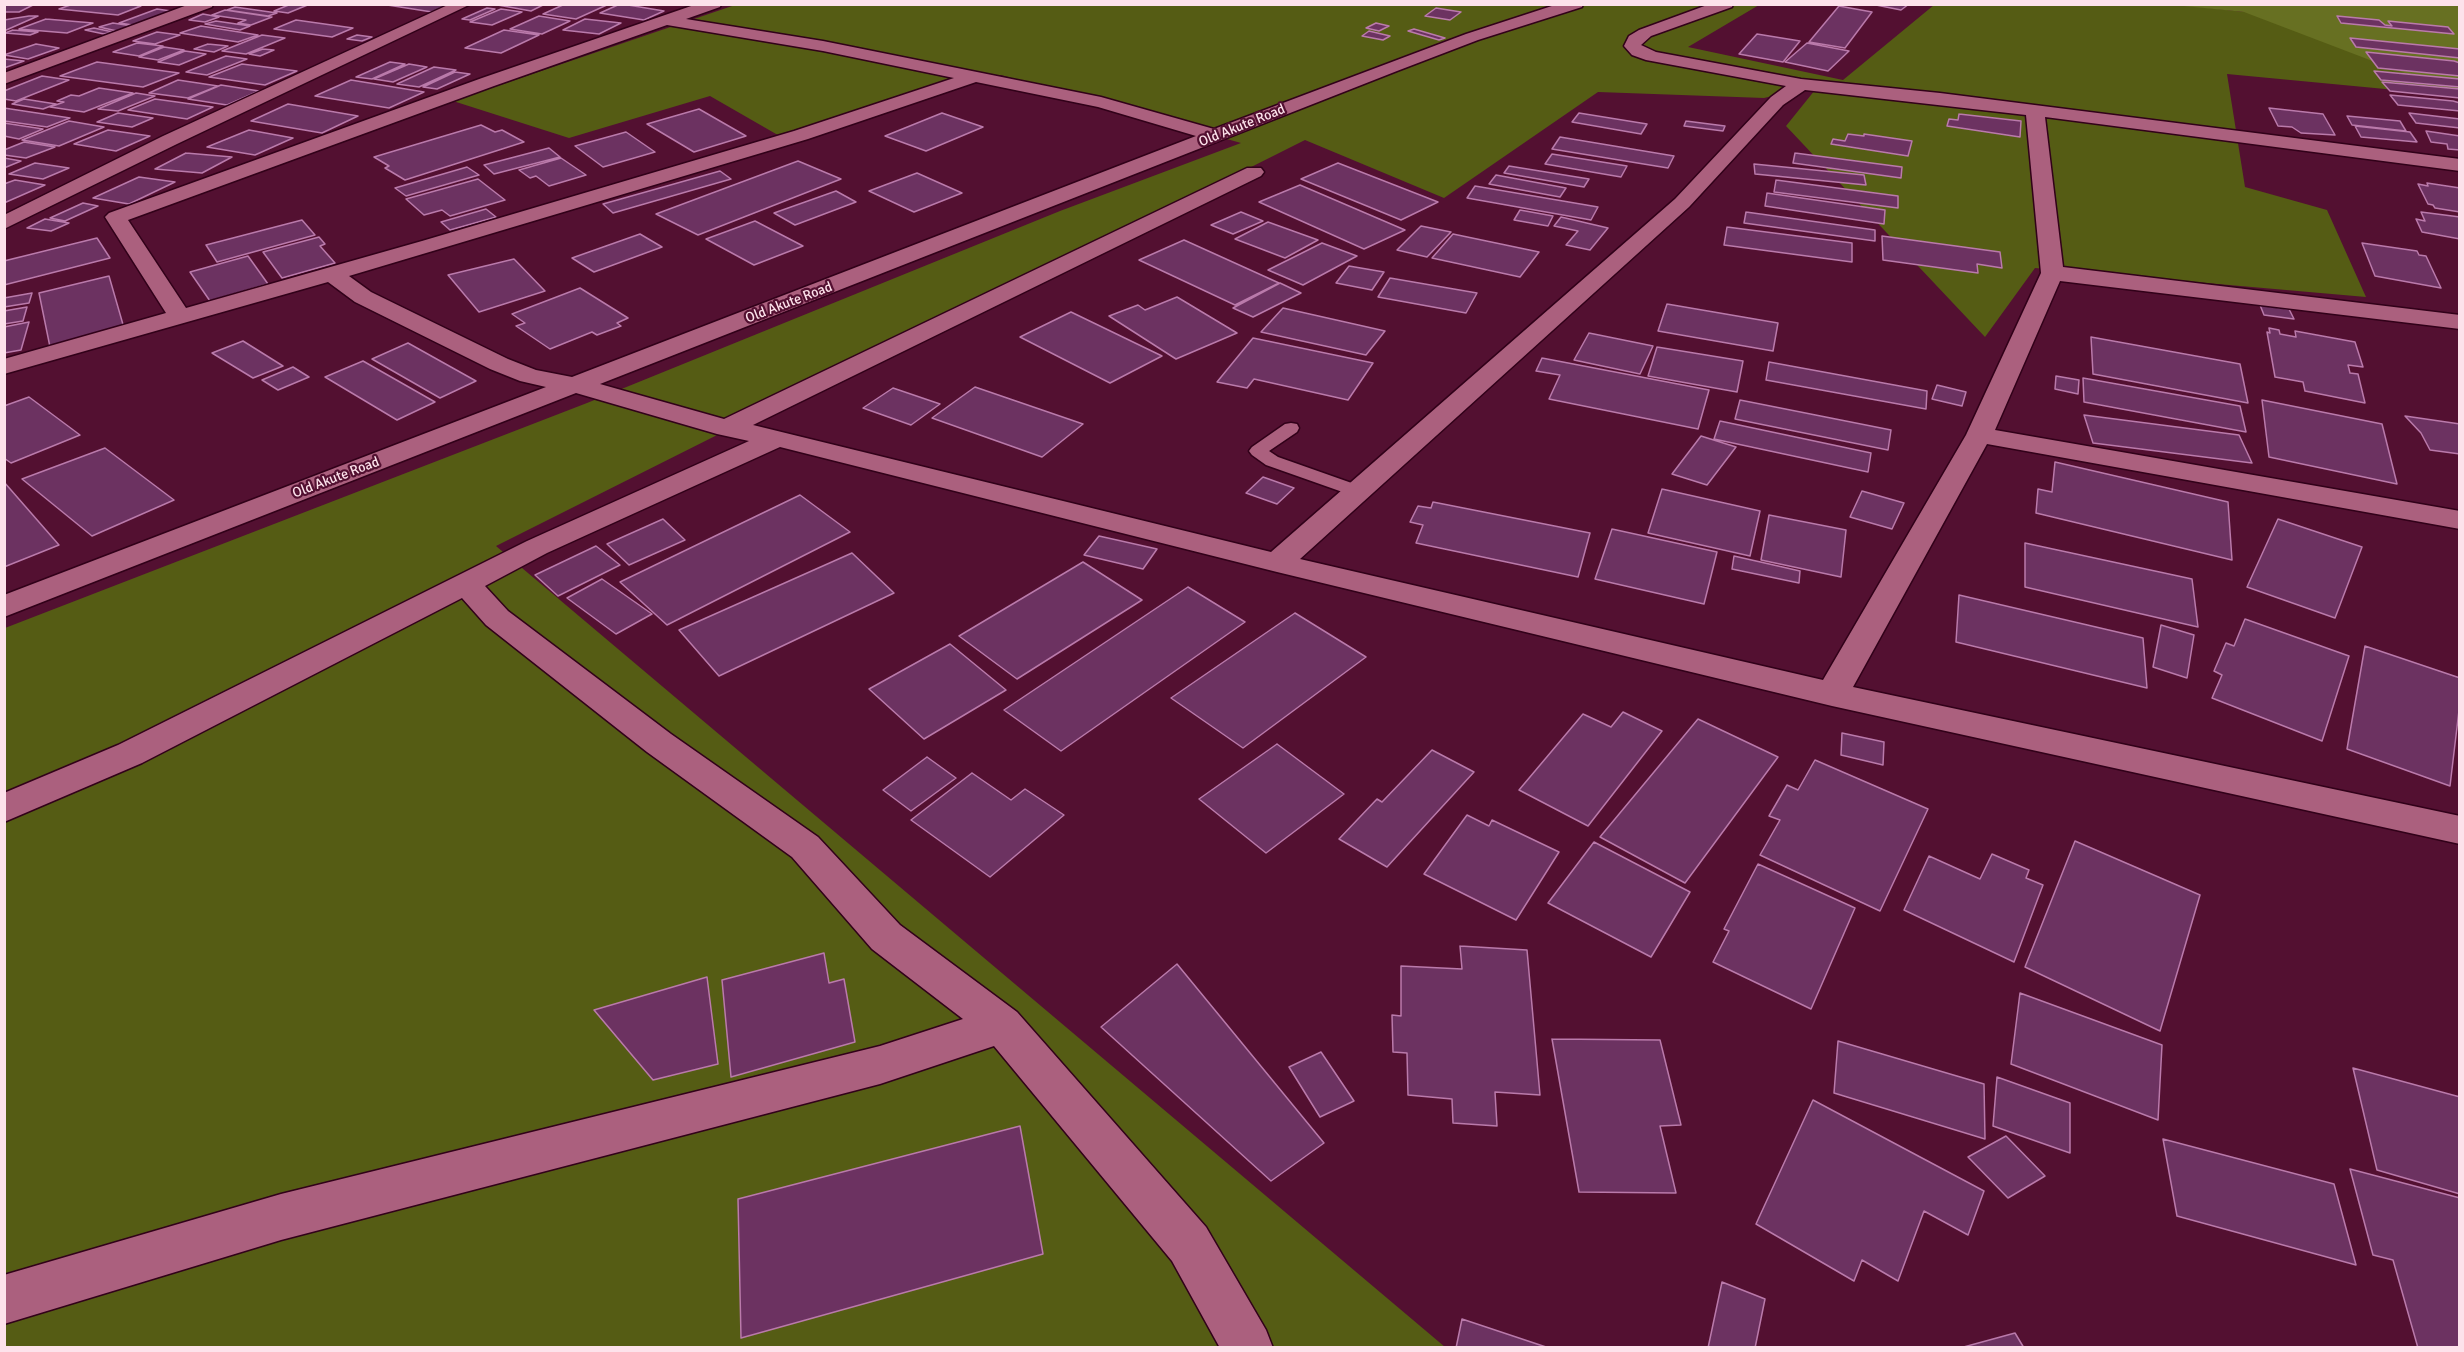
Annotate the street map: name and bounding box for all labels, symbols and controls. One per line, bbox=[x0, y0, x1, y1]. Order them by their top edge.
street label: Old Akute Road bbox=[1196, 101, 1288, 151]
street label: Old Akute Road bbox=[743, 279, 835, 327]
street label: Old Akute Road bbox=[290, 454, 382, 502]

